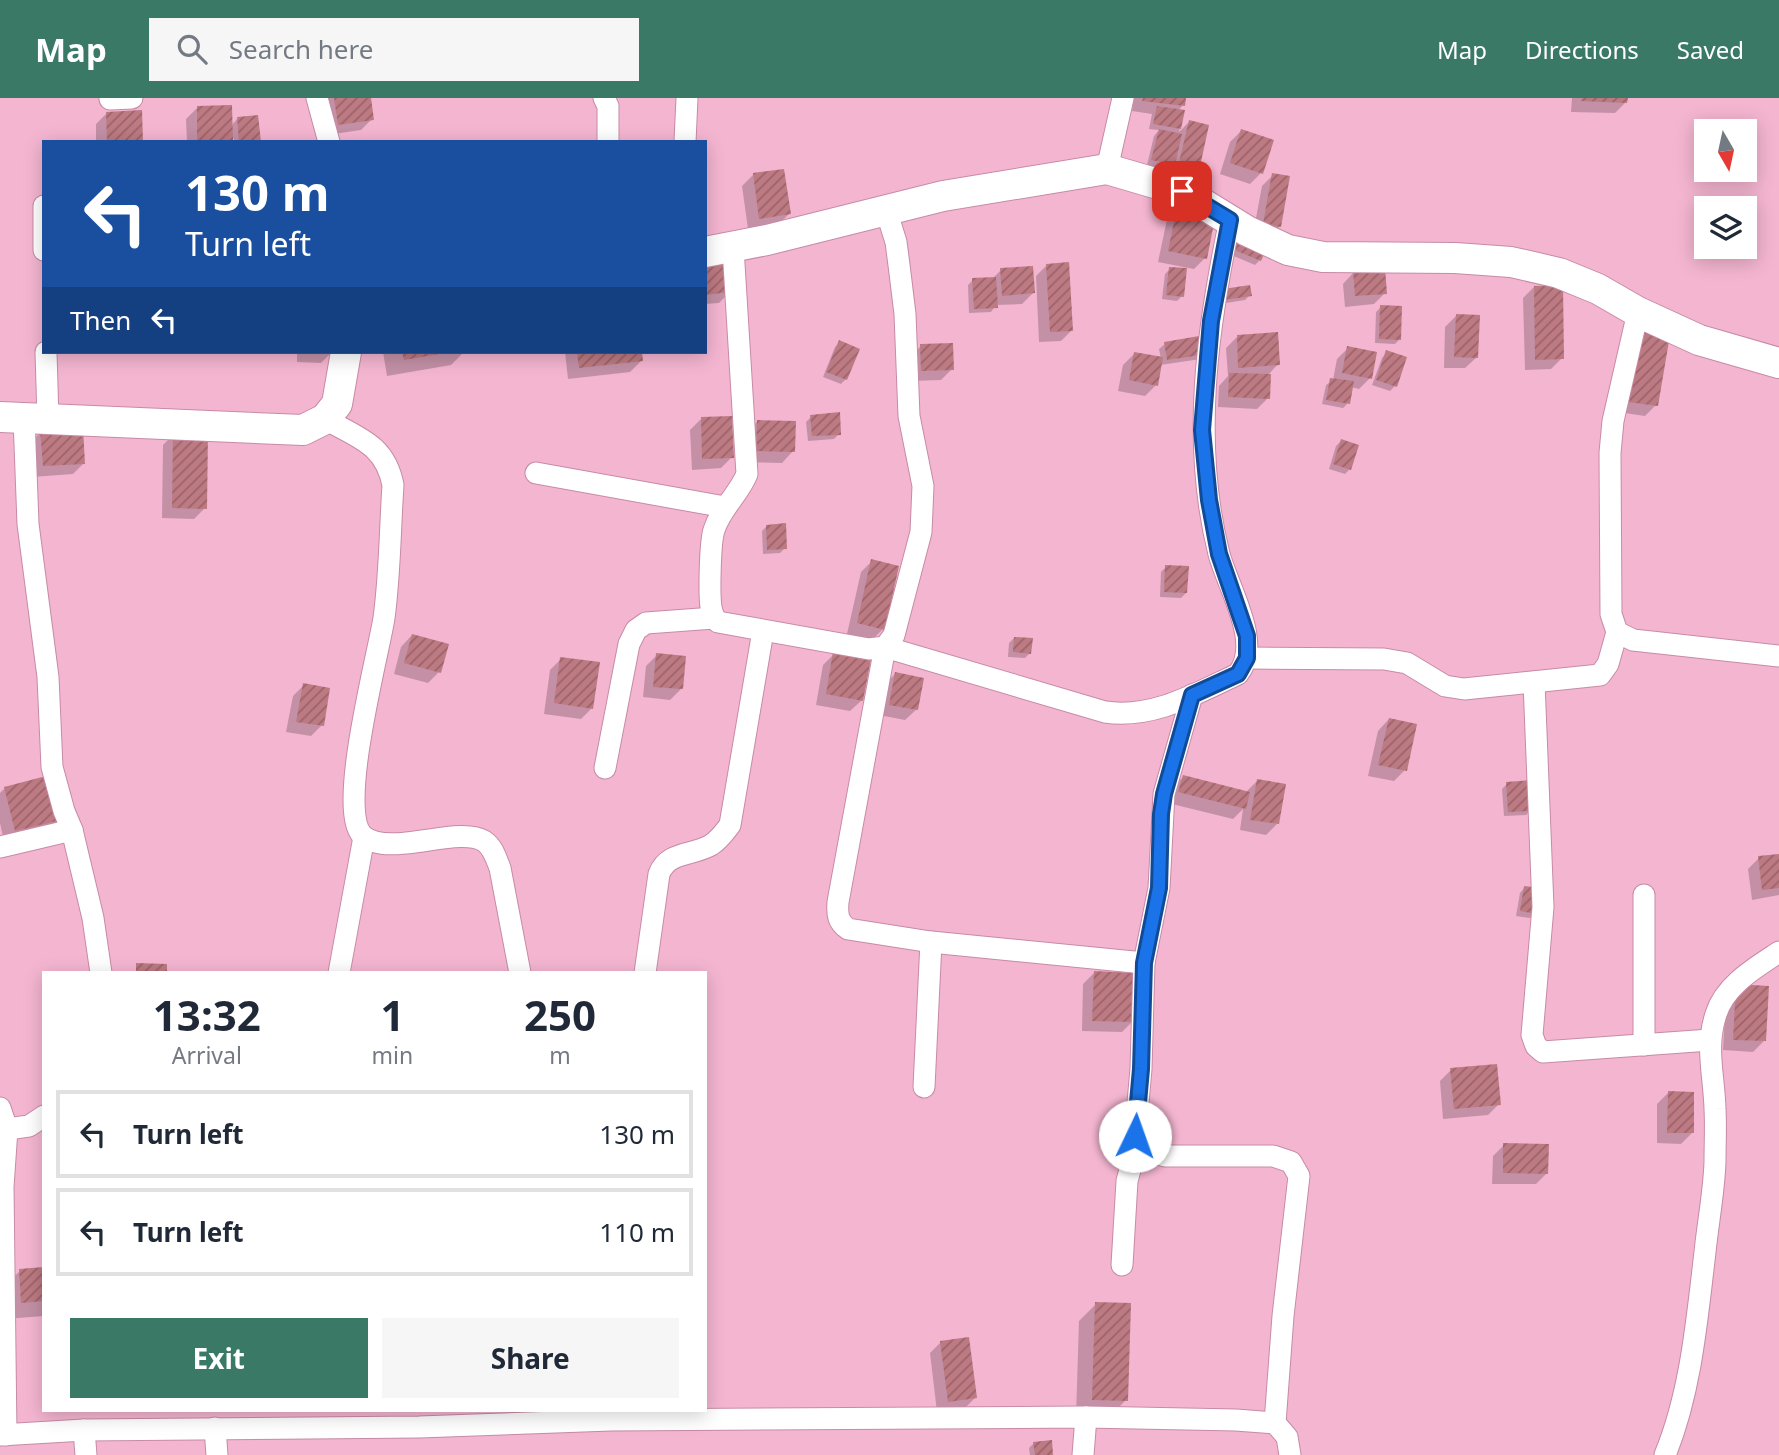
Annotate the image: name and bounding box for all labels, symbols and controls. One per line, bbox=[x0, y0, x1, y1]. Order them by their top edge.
search box bbox=[149, 18, 639, 81]
text: Map bbox=[35, 27, 107, 72]
icon: search bbox=[173, 30, 211, 68]
text: Search here bbox=[229, 31, 373, 67]
text: Map bbox=[1437, 33, 1487, 66]
text: Directions bbox=[1525, 33, 1639, 66]
text: Saved bbox=[1677, 33, 1744, 66]
north arrow bbox=[1694, 119, 1757, 182]
map controls bbox=[1694, 119, 1757, 259]
text: 130 m bbox=[185, 159, 330, 225]
pin bbox=[1152, 161, 1212, 221]
icon: left bbox=[70, 168, 161, 259]
icon: arrive bbox=[1163, 172, 1201, 210]
button: layers bbox=[1694, 196, 1757, 259]
text: Turn left bbox=[185, 222, 311, 265]
icon: left bbox=[145, 301, 183, 339]
text: Then bbox=[70, 302, 131, 338]
text: 13:32 bbox=[153, 986, 261, 1043]
text: 1 bbox=[380, 986, 404, 1043]
text: 250 bbox=[524, 986, 596, 1043]
text: Arrival bbox=[172, 1039, 242, 1071]
text: min bbox=[372, 1039, 413, 1071]
text: m bbox=[549, 1039, 571, 1071]
position arrow bbox=[1098, 1099, 1172, 1173]
icon: left bbox=[74, 1115, 112, 1153]
text: Turn left bbox=[133, 1116, 244, 1152]
text: 130 m bbox=[599, 1116, 675, 1152]
icon: left bbox=[74, 1213, 112, 1251]
text: Turn left bbox=[133, 1214, 244, 1250]
text: 110 m bbox=[599, 1214, 675, 1250]
button: Exit bbox=[70, 1318, 368, 1398]
button: Share bbox=[382, 1318, 679, 1398]

